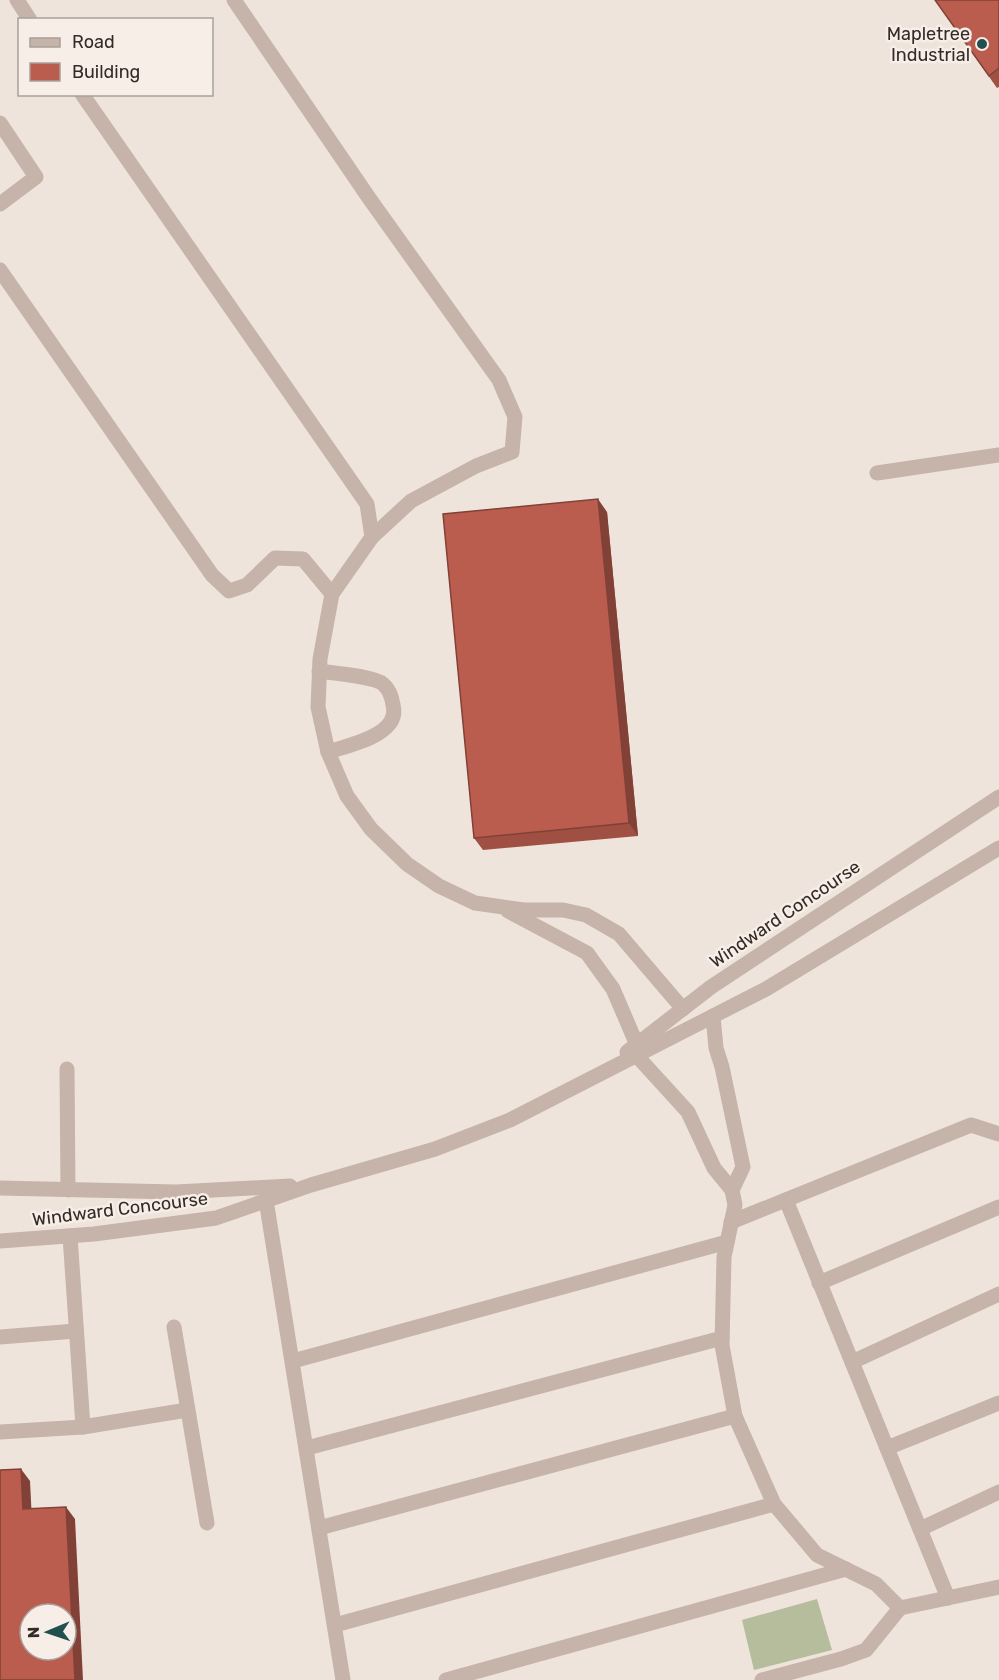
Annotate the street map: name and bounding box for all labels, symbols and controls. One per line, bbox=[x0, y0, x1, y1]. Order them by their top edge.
legend bbox=[18, 18, 213, 96]
place label: Mapletree Industrial bbox=[887, 23, 970, 66]
text: Road bbox=[72, 31, 115, 53]
marker: Mapletree Industrial bbox=[975, 37, 989, 51]
text: Building bbox=[72, 61, 140, 83]
street label: Windward Concourse bbox=[706, 855, 864, 973]
street label: Windward Concourse bbox=[31, 1187, 209, 1231]
north arrow bbox=[18, 1602, 78, 1662]
text: N bbox=[24, 1626, 43, 1639]

